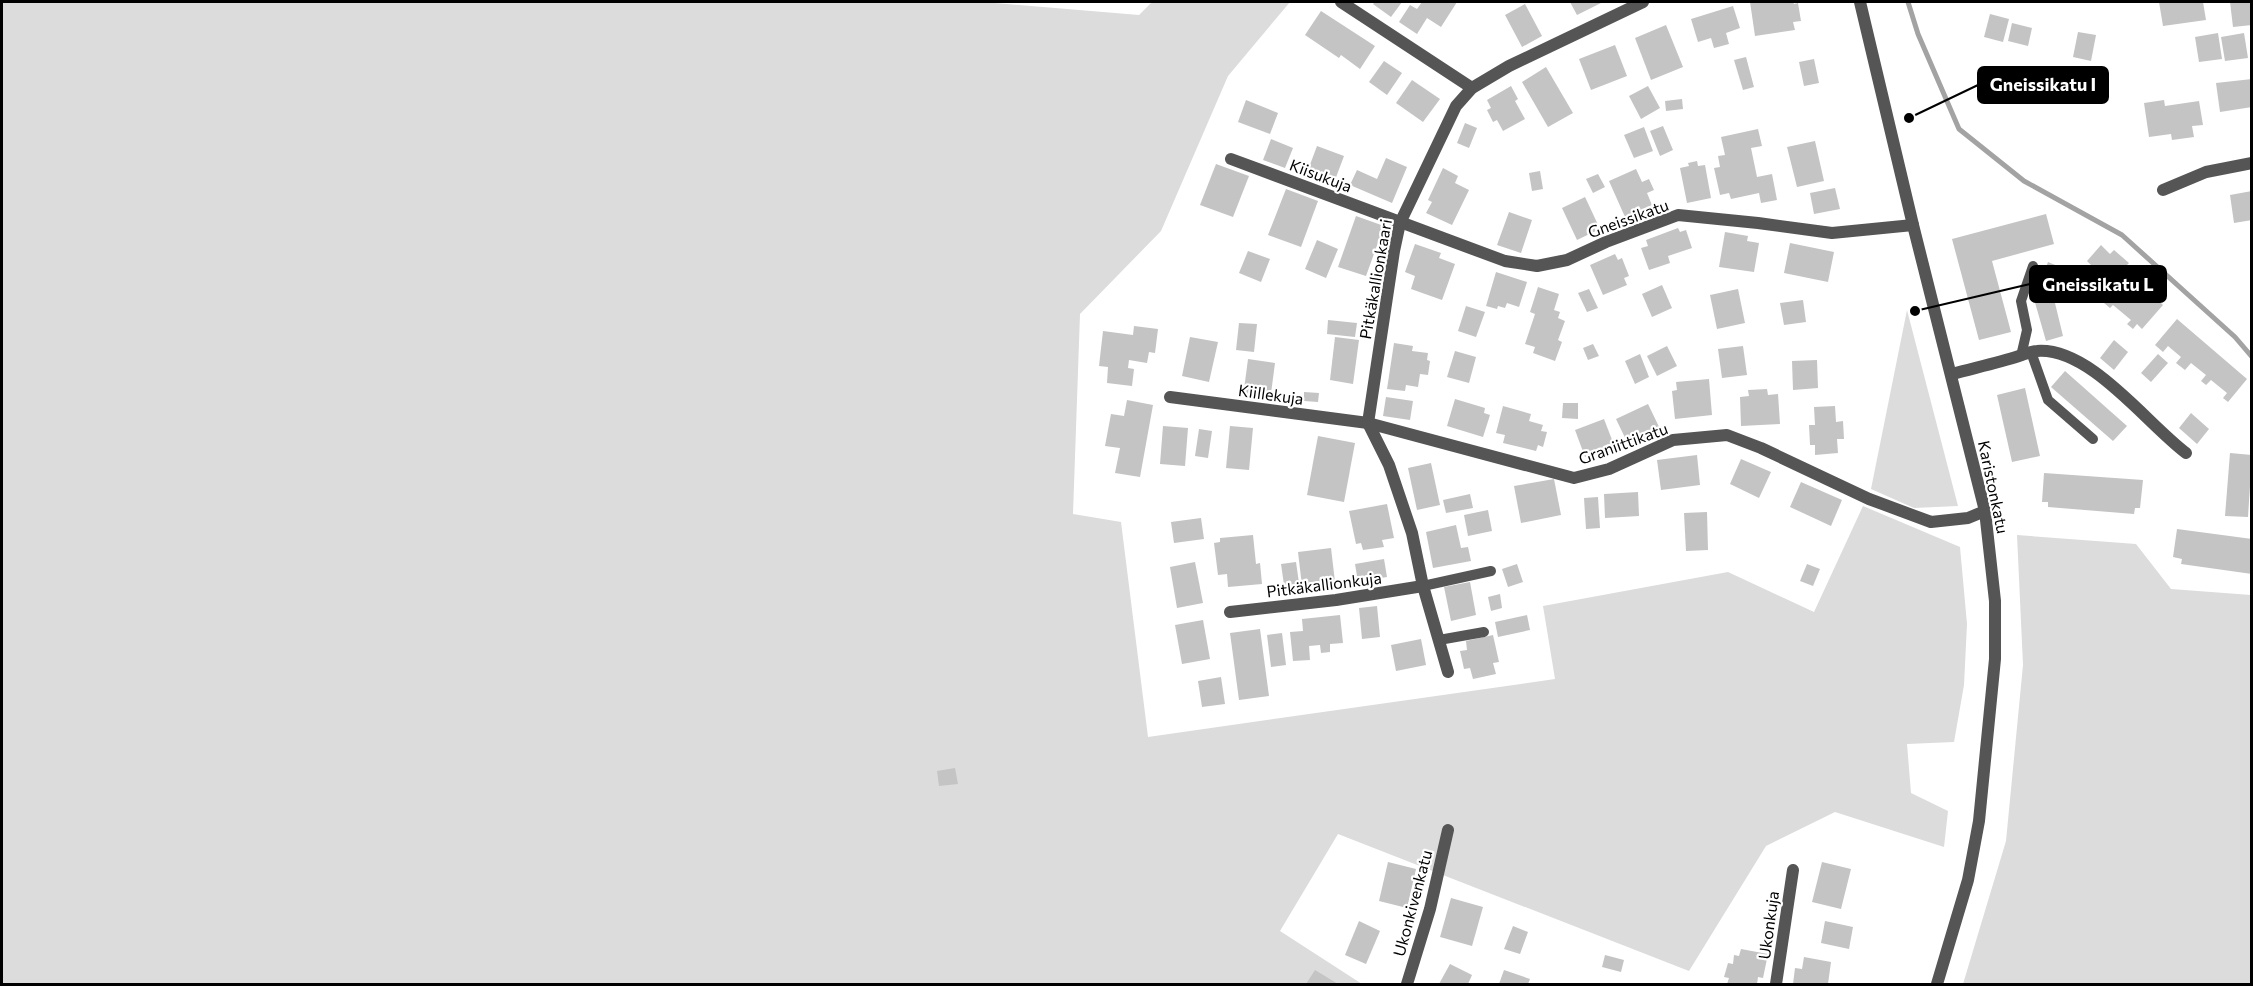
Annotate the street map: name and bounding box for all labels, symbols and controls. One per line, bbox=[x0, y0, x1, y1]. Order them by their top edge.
callout: Gneissikatu I bbox=[1978, 67, 2108, 103]
text: Gneissikatu I bbox=[1990, 73, 2096, 95]
street label: Kiisukuja bbox=[1287, 154, 1355, 196]
street label: Gneissikatu bbox=[1585, 195, 1671, 241]
street label: Pitkäkallionkaari bbox=[1355, 217, 1395, 341]
callout: Gneissikatu L bbox=[2030, 266, 2166, 302]
text: Gneissikatu L bbox=[2042, 273, 2154, 295]
street label: Kiillekuja bbox=[1237, 380, 1305, 408]
street label: Graniittikatu bbox=[1576, 418, 1670, 468]
street label: Karistonkatu bbox=[1975, 439, 2013, 535]
street label: Pitkäkallionkuja bbox=[1265, 568, 1383, 600]
street label: Ukonkivenkatu bbox=[1389, 848, 1435, 958]
street label: Ukonkuja bbox=[1754, 890, 1782, 960]

